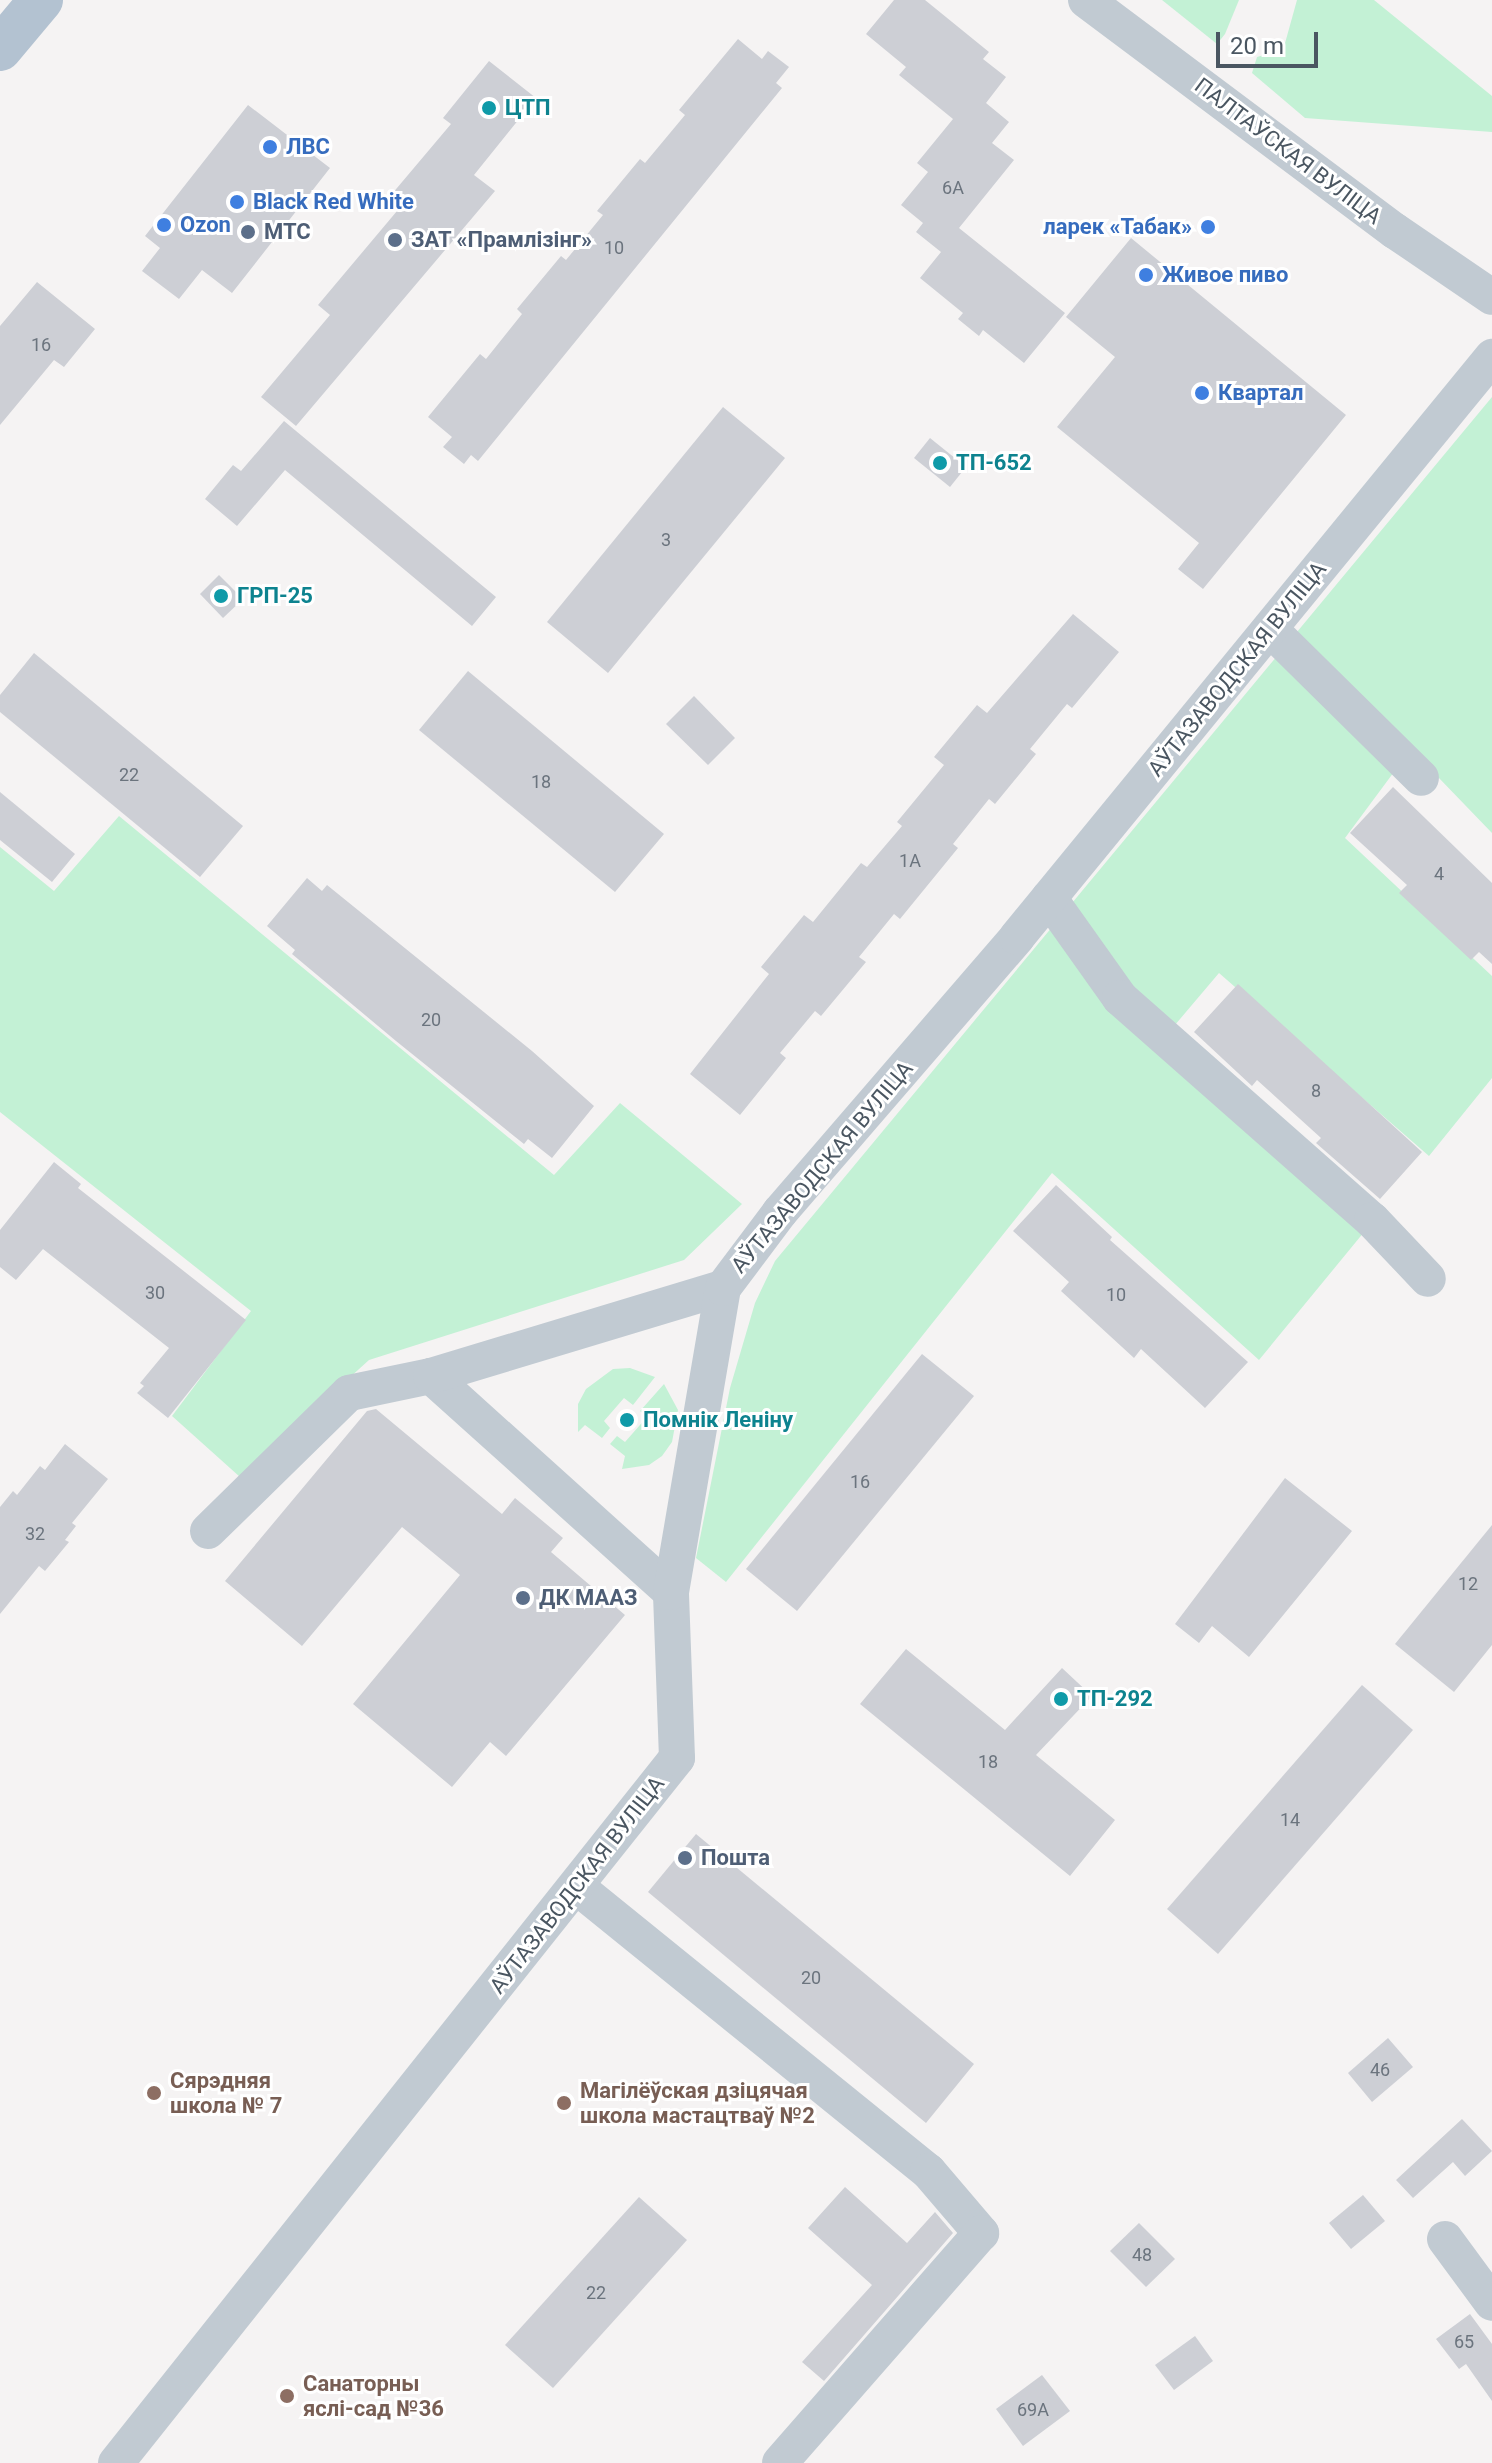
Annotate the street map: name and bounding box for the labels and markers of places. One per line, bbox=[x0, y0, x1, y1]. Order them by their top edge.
place label: ЦТП bbox=[505, 95, 551, 121]
marker: ЦТП bbox=[480, 99, 498, 117]
place label: ЛВС bbox=[286, 134, 330, 160]
marker: ЛВС bbox=[261, 138, 279, 156]
place label: Black Red White bbox=[253, 189, 414, 215]
marker: Black Red White bbox=[228, 193, 246, 211]
place label: Ozon bbox=[180, 212, 231, 238]
place label: ларек «Табак» bbox=[1043, 214, 1192, 240]
marker: Ozon bbox=[155, 216, 173, 234]
marker: ларек «Табак» bbox=[1199, 218, 1217, 236]
place label: МТС bbox=[264, 219, 311, 245]
marker: МТС bbox=[239, 223, 257, 241]
place label: ЗАТ «Прамлізінг» bbox=[411, 227, 593, 253]
marker: ЗАТ «Прамлізінг» bbox=[386, 231, 404, 249]
place label: Живое пиво bbox=[1162, 262, 1288, 288]
marker: Живое пиво bbox=[1137, 266, 1155, 284]
place label: Квартал bbox=[1218, 380, 1304, 406]
marker: Квартал bbox=[1193, 384, 1211, 402]
place label: ТП-652 bbox=[956, 450, 1032, 476]
marker: ТП-652 bbox=[931, 454, 949, 472]
place label: ГРП-25 bbox=[237, 583, 313, 609]
marker: ГРП-25 bbox=[212, 587, 230, 605]
place label: Помнік Леніну bbox=[643, 1407, 793, 1433]
marker: Помнік Леніну bbox=[618, 1411, 636, 1429]
place label: ДК МААЗ bbox=[539, 1585, 638, 1611]
marker: ДК МААЗ bbox=[514, 1589, 532, 1607]
place label: ТП-292 bbox=[1077, 1686, 1153, 1712]
marker: ТП-292 bbox=[1052, 1690, 1070, 1708]
place label: Пошта bbox=[701, 1845, 770, 1871]
marker: Пошта bbox=[676, 1849, 694, 1867]
place label: Сярэдняя школа № 7 bbox=[170, 2067, 282, 2118]
place label: Магілёўская дзіцячая школа мастацтваў №2 bbox=[580, 2077, 815, 2128]
marker: Сярэдняя школа № 7 bbox=[145, 2084, 163, 2102]
marker: Магілёўская дзіцячая школа мастацтваў №2 bbox=[555, 2094, 573, 2112]
place label: Санаторны яслі-сад №36 bbox=[303, 2370, 444, 2422]
marker: Санаторны яслі-сад №36 bbox=[278, 2387, 296, 2405]

